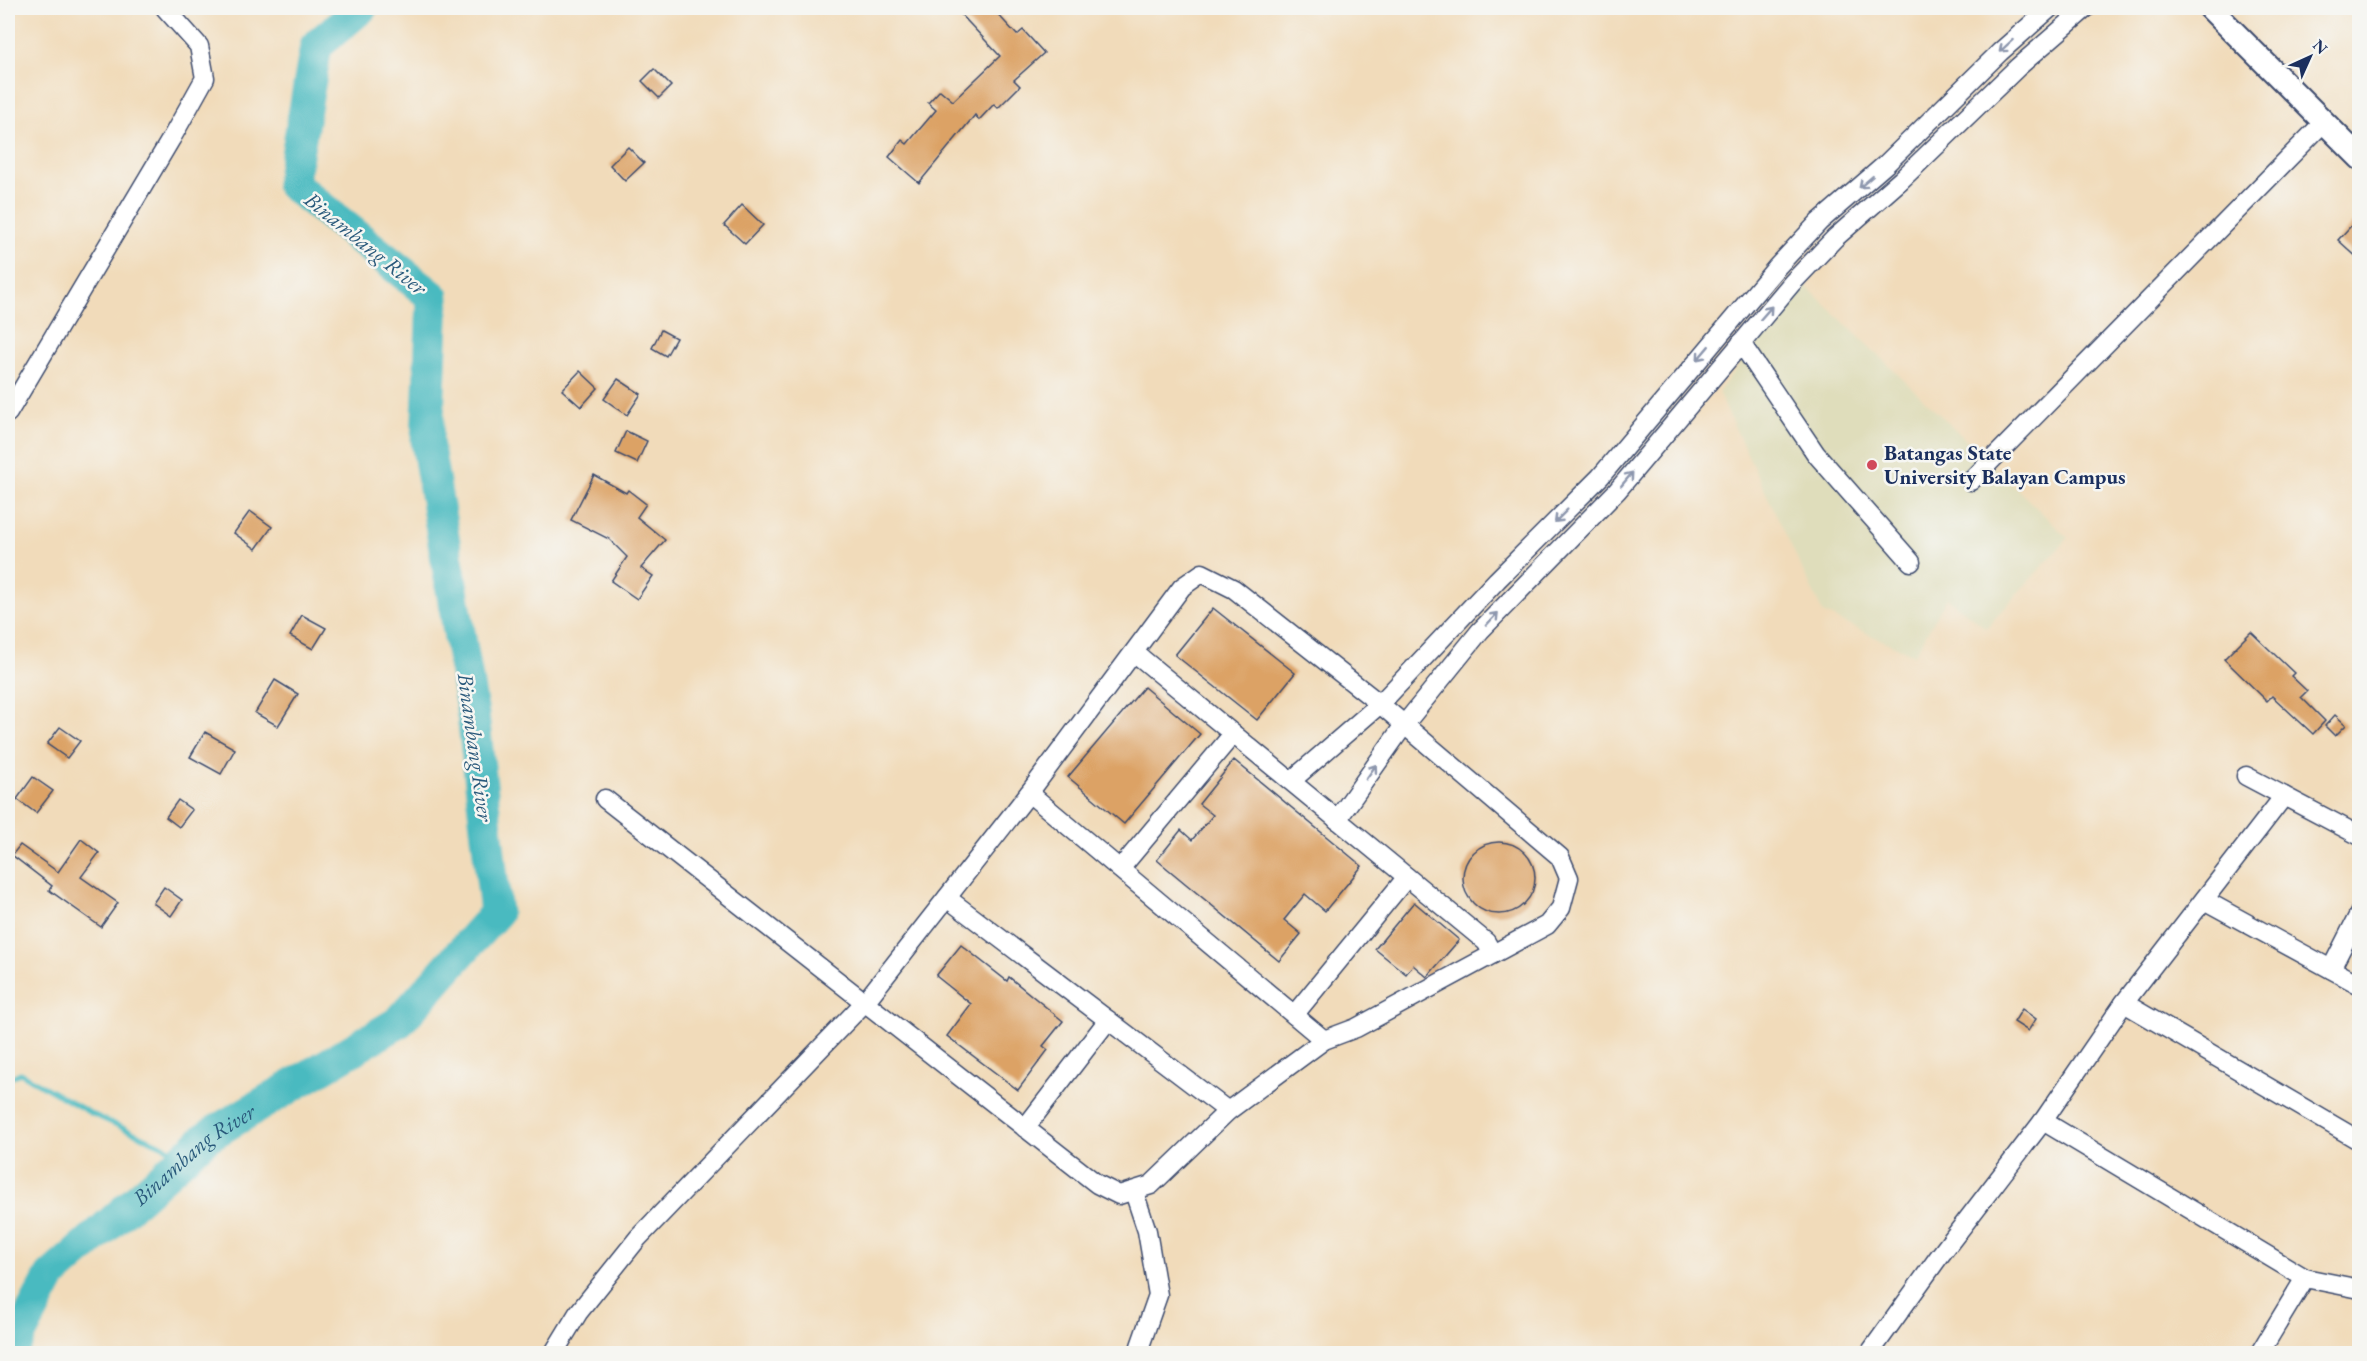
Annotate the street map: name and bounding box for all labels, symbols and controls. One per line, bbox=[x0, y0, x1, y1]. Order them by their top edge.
north arrow bbox=[2280, 27, 2340, 87]
text: N bbox=[2308, 35, 2332, 59]
one-way arrow bbox=[1999, 39, 2014, 53]
one-way arrow bbox=[1858, 175, 1874, 188]
water label: Binambang River bbox=[298, 184, 434, 303]
one-way arrow bbox=[1759, 306, 1773, 321]
one-way arrow bbox=[1696, 345, 1710, 360]
place label: Batangas State University Balayan Campus bbox=[1884, 439, 2126, 490]
marker: Batangas State University Balayan Campus bbox=[1865, 458, 1879, 472]
one-way arrow bbox=[1621, 471, 1634, 487]
one-way arrow bbox=[1554, 508, 1568, 523]
one-way arrow bbox=[1484, 611, 1499, 626]
water label: Binambang River bbox=[451, 670, 500, 825]
one-way arrow bbox=[1365, 764, 1377, 780]
water label: Binambang River bbox=[125, 1096, 262, 1213]

